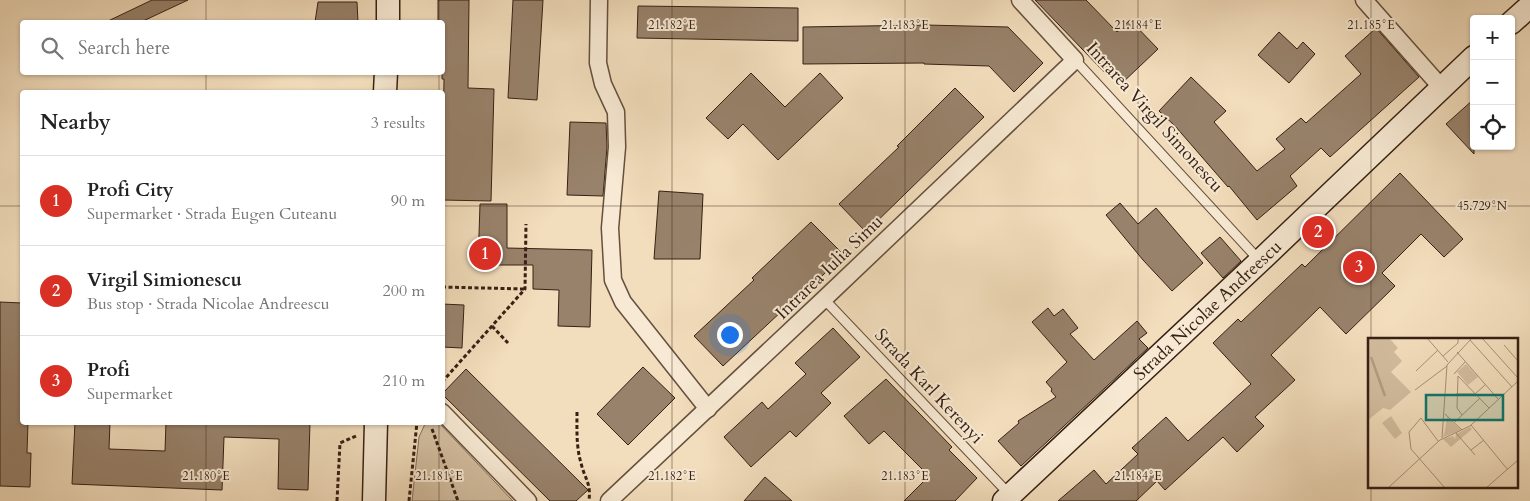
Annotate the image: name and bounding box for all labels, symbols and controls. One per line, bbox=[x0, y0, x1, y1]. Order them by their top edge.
map controls bbox=[1470, 15, 1515, 150]
button: + bbox=[1470, 15, 1515, 60]
text: 21.182°E bbox=[648, 17, 696, 33]
text: 21.183°E bbox=[881, 17, 929, 33]
text: 21.184°E bbox=[1114, 17, 1162, 33]
text: 21.185°E bbox=[1347, 17, 1395, 33]
search box bbox=[20, 20, 445, 75]
icon: search bbox=[38, 34, 66, 62]
text: Search here bbox=[78, 35, 170, 61]
street label: Intrarea Virgil Simonescu bbox=[1080, 37, 1229, 198]
button: − bbox=[1470, 60, 1515, 105]
button: locate bbox=[1470, 105, 1515, 150]
text: Nearby bbox=[40, 108, 111, 137]
text: 3 results bbox=[371, 112, 425, 134]
text: Profi City bbox=[87, 177, 174, 203]
text: 1 bbox=[52, 190, 60, 212]
text: 90 m bbox=[391, 190, 425, 212]
text: 45.729°N bbox=[1457, 198, 1508, 214]
text: Supermarket · Strada Eugen Cuteanu bbox=[87, 203, 337, 225]
street label: Intrarea Iulia Simu bbox=[770, 209, 889, 325]
pin: 2 bbox=[1302, 213, 1334, 251]
pin: 1 bbox=[469, 235, 501, 273]
street label: Strada Nicolae Andreescu bbox=[1128, 235, 1288, 386]
pin: 3 bbox=[1343, 248, 1375, 286]
text: Virgil Simionescu bbox=[87, 267, 242, 293]
text: 2 bbox=[52, 280, 60, 302]
text: 200 m bbox=[383, 280, 425, 302]
text: Bus stop · Strada Nicolae Andreescu bbox=[87, 293, 330, 315]
your location bbox=[717, 322, 743, 348]
street label: Strada Karl Kerenyi bbox=[869, 323, 989, 450]
inset map bbox=[1368, 338, 1518, 488]
text: Profi bbox=[87, 357, 130, 383]
text: 3 bbox=[52, 370, 60, 392]
text: 210 m bbox=[383, 370, 425, 392]
text: Supermarket bbox=[87, 383, 173, 405]
text: 21.180°E bbox=[182, 468, 230, 484]
text: 21.181°E bbox=[415, 468, 463, 484]
text: 21.182°E bbox=[648, 468, 696, 484]
text: 21.183°E bbox=[881, 468, 929, 484]
text: 21.184°E bbox=[1114, 468, 1162, 484]

